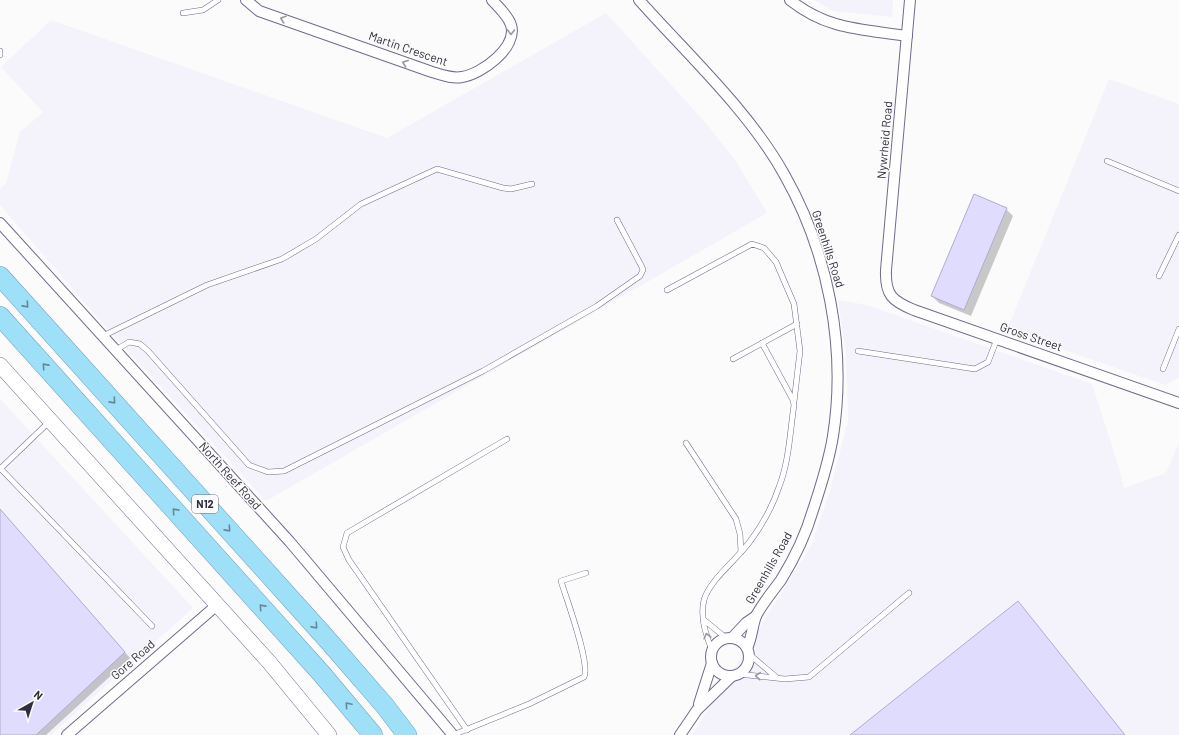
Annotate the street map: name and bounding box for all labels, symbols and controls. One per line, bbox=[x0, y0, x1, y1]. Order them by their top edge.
one-way arrow bbox=[279, 16, 286, 24]
street label: Martin Crescent bbox=[367, 28, 450, 68]
one-way arrow bbox=[507, 29, 515, 35]
one-way arrow bbox=[402, 59, 409, 67]
street label: Nywrheid Road bbox=[874, 100, 894, 179]
street label: Greenhills Road bbox=[810, 208, 848, 289]
one-way arrow bbox=[21, 300, 28, 307]
street label: Gross Street bbox=[998, 319, 1064, 353]
one-way arrow bbox=[42, 363, 49, 370]
one-way arrow bbox=[108, 396, 116, 404]
street label: North Reef Road bbox=[197, 439, 265, 512]
road number: N12 bbox=[192, 495, 218, 513]
one-way arrow bbox=[172, 508, 180, 516]
one-way arrow bbox=[223, 524, 231, 532]
street label: Greenhills Road bbox=[742, 529, 794, 606]
one-way arrow bbox=[260, 605, 267, 612]
one-way arrow bbox=[310, 621, 318, 629]
one-way arrow bbox=[703, 632, 712, 639]
street label: Gore Road bbox=[108, 636, 157, 682]
one-way arrow bbox=[755, 671, 761, 680]
north arrow bbox=[12, 683, 52, 723]
text: N bbox=[32, 687, 46, 702]
one-way arrow bbox=[346, 702, 353, 709]

